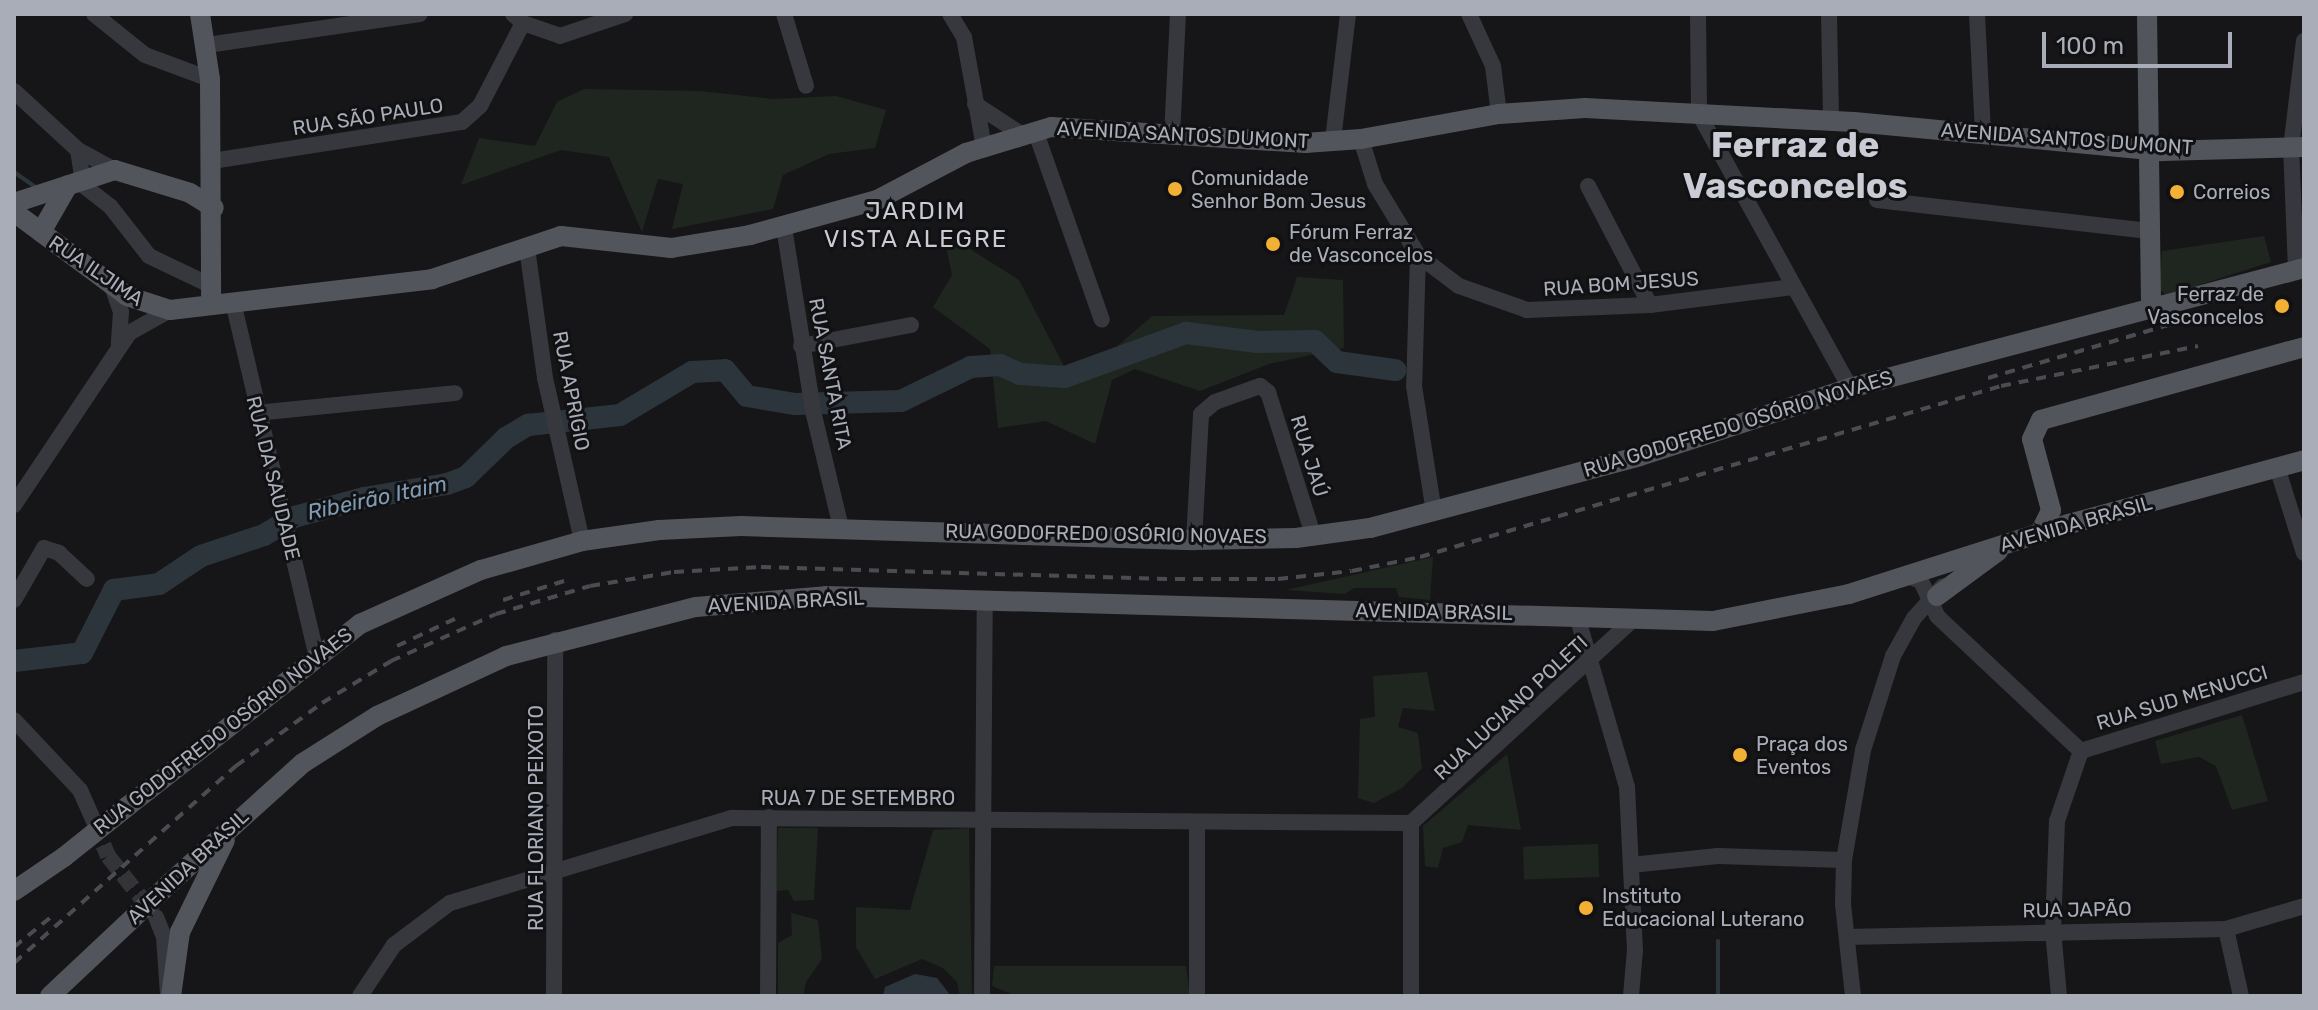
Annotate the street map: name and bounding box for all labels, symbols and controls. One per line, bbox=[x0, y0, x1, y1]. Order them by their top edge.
scale bar bbox=[2046, 16, 2236, 66]
text: 100 m bbox=[2056, 32, 2124, 60]
street label: RUA SÃO PAULO bbox=[291, 93, 445, 141]
street label: AVENIDA SANTOS DUMONT bbox=[1056, 116, 1310, 154]
street label: AVENIDA SANTOS DUMONT bbox=[1940, 118, 2194, 160]
district label: Ferraz de Vasconcelos bbox=[1682, 122, 1908, 207]
place label: Comunidade Senhor Bom Jesus bbox=[1191, 166, 1367, 213]
marker: Comunidade Senhor Bom Jesus bbox=[1166, 180, 1184, 198]
place label: Correios bbox=[2193, 180, 2271, 204]
marker: Correios bbox=[2168, 183, 2186, 201]
district label: JARDIM VISTA ALEGRE bbox=[823, 198, 1009, 254]
place label: Fórum Ferraz de Vasconcelos bbox=[1289, 220, 1434, 267]
street label: RUA ILJIMA bbox=[44, 230, 148, 312]
marker: Fórum Ferraz de Vasconcelos bbox=[1264, 235, 1282, 253]
street label: RUA BOM JESUS bbox=[1542, 267, 1700, 301]
place label: Ferraz de Vasconcelos bbox=[2147, 282, 2264, 329]
marker: Ferraz de Vasconcelos bbox=[2271, 295, 2293, 317]
street label: RUA SANTA RITA bbox=[803, 296, 857, 452]
street label: RUA APRIGIO bbox=[548, 329, 594, 453]
street label: RUA GODOFREDO OSÓRIO NOVAES bbox=[1580, 365, 1896, 483]
street label: RUA DA SAUDADE bbox=[241, 393, 305, 563]
street label: RUA JAÚ bbox=[1285, 412, 1333, 500]
water label: Ribeirão Itaim bbox=[305, 470, 449, 526]
street label: AVENIDA BRASIL bbox=[1997, 491, 2155, 557]
street label: RUA GODOFREDO OSÓRIO NOVAES bbox=[945, 519, 1267, 549]
street label: AVENIDA BRASIL bbox=[707, 586, 865, 618]
street label: AVENIDA BRASIL bbox=[1355, 599, 1513, 625]
street label: RUA GODOFREDO OSÓRIO NOVAES bbox=[89, 622, 357, 840]
street label: RUA LUCIANO POLETI bbox=[1429, 631, 1593, 785]
street label: RUA SUD MENUCCI bbox=[2093, 660, 2271, 736]
street label: RUA FLORIANO PEIXOTO bbox=[524, 705, 548, 931]
place label: Praça dos Eventos bbox=[1756, 732, 1848, 779]
marker: Praça dos Eventos bbox=[1731, 746, 1749, 764]
street label: RUA 7 DE SETEMBRO bbox=[760, 786, 956, 810]
street label: AVENIDA BRASIL bbox=[122, 804, 254, 930]
place label: Instituto Educacional Luterano bbox=[1602, 884, 1804, 931]
street label: RUA JAPÃO bbox=[2022, 897, 2132, 923]
marker: Instituto Educacional Luterano bbox=[1577, 899, 1595, 917]

